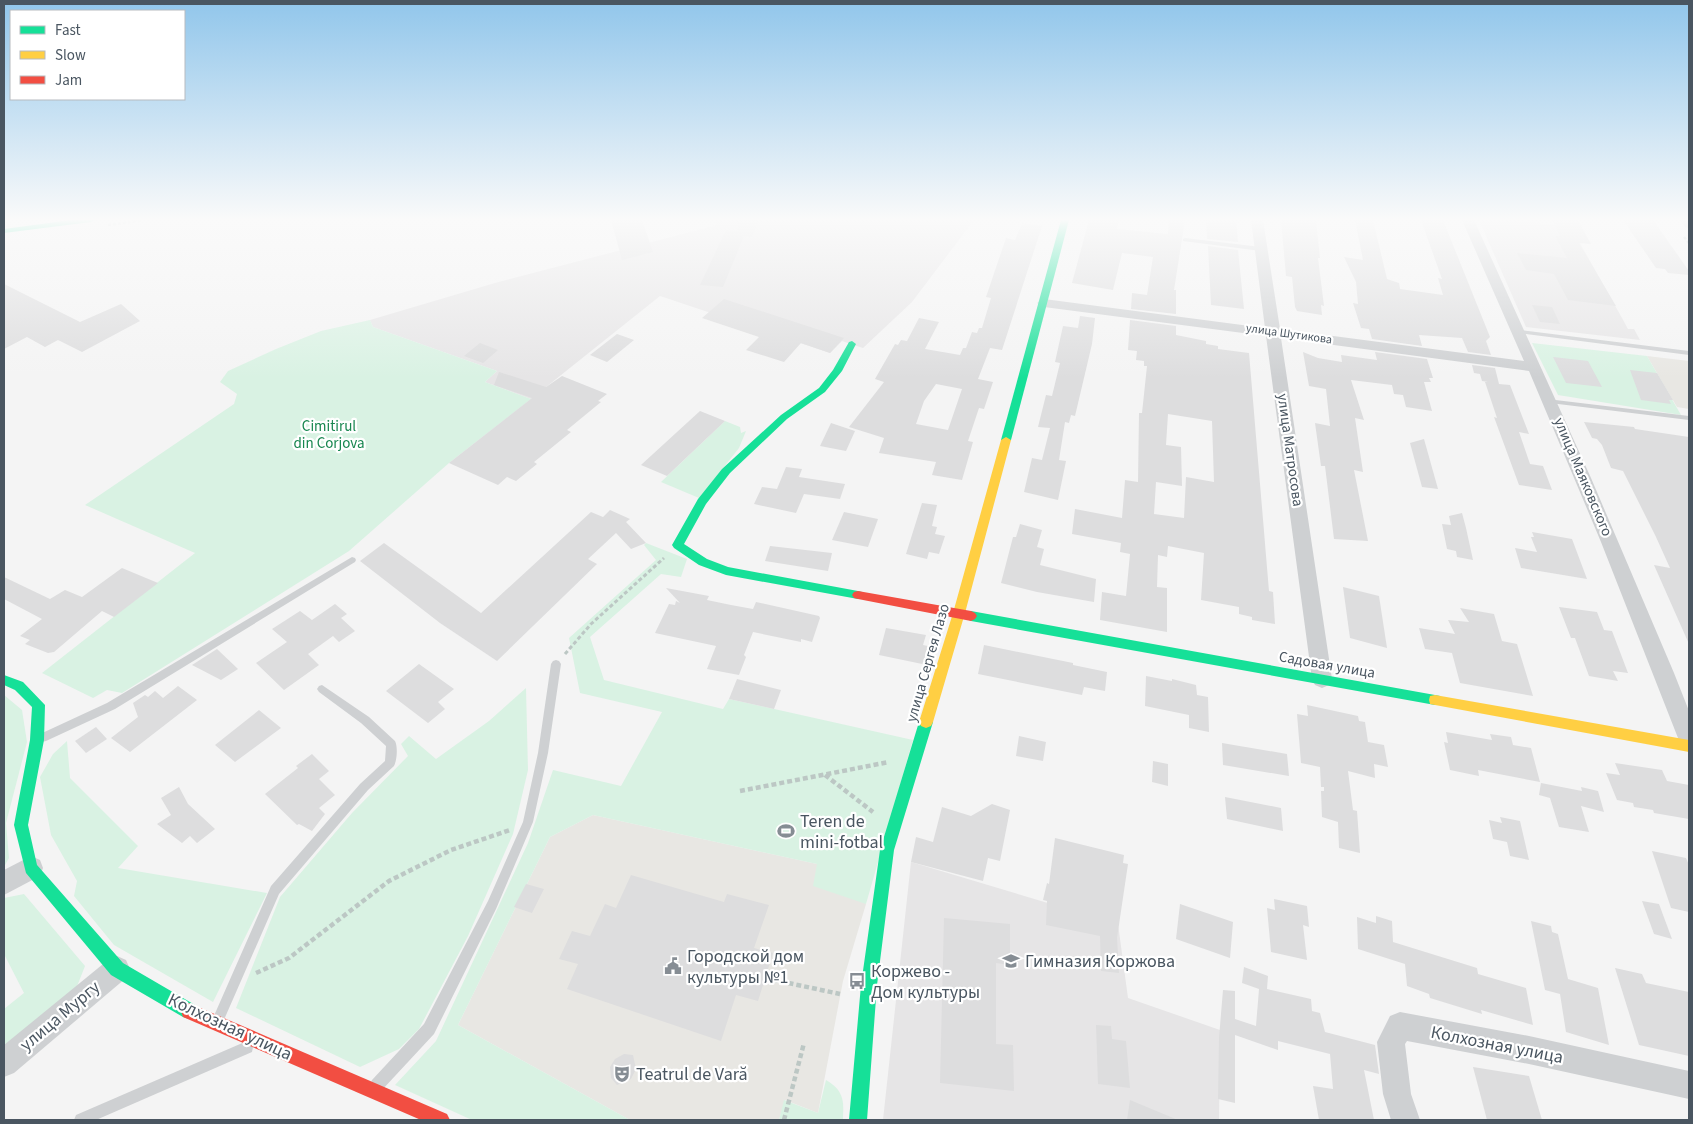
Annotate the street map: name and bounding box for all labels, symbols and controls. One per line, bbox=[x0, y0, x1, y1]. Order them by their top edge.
legend bbox=[10, 10, 185, 100]
text: Fast bbox=[55, 20, 81, 41]
text: Slow bbox=[55, 45, 86, 66]
text: Jam bbox=[55, 70, 82, 91]
street label: улица Шутикова bbox=[1245, 320, 1333, 348]
street label: улица Матросова bbox=[1272, 392, 1308, 508]
street label: улица Маяковского bbox=[1548, 414, 1618, 540]
park label: Cimitirul din Corjova bbox=[293, 416, 365, 454]
street label: улица Сергея Лазо bbox=[901, 601, 955, 725]
street label: Садовая улица bbox=[1277, 646, 1377, 684]
place label: Teren de mini-fotbal bbox=[800, 809, 883, 855]
sports icon: Teren de mini-fotbal bbox=[776, 821, 796, 841]
place label: Городской дом культуры №1 bbox=[687, 944, 804, 990]
place label: Гимназия Коржова bbox=[1025, 949, 1175, 974]
school or university icon: Гимназия Коржова bbox=[1001, 951, 1021, 971]
public building icon: Городской дом культуры №1 bbox=[663, 956, 683, 976]
place label: Коржево - Дом культуры bbox=[871, 959, 980, 1005]
bus stop icon: Коржево - Дом культуры bbox=[847, 971, 867, 991]
street label: улица Мургу bbox=[14, 975, 106, 1057]
street label: Колхозная улица bbox=[164, 987, 296, 1067]
street label: Колхозная улица bbox=[1429, 1020, 1565, 1070]
place label: Teatrul de Vară bbox=[636, 1062, 748, 1087]
theatre icon: Teatrul de Vară bbox=[612, 1064, 632, 1084]

